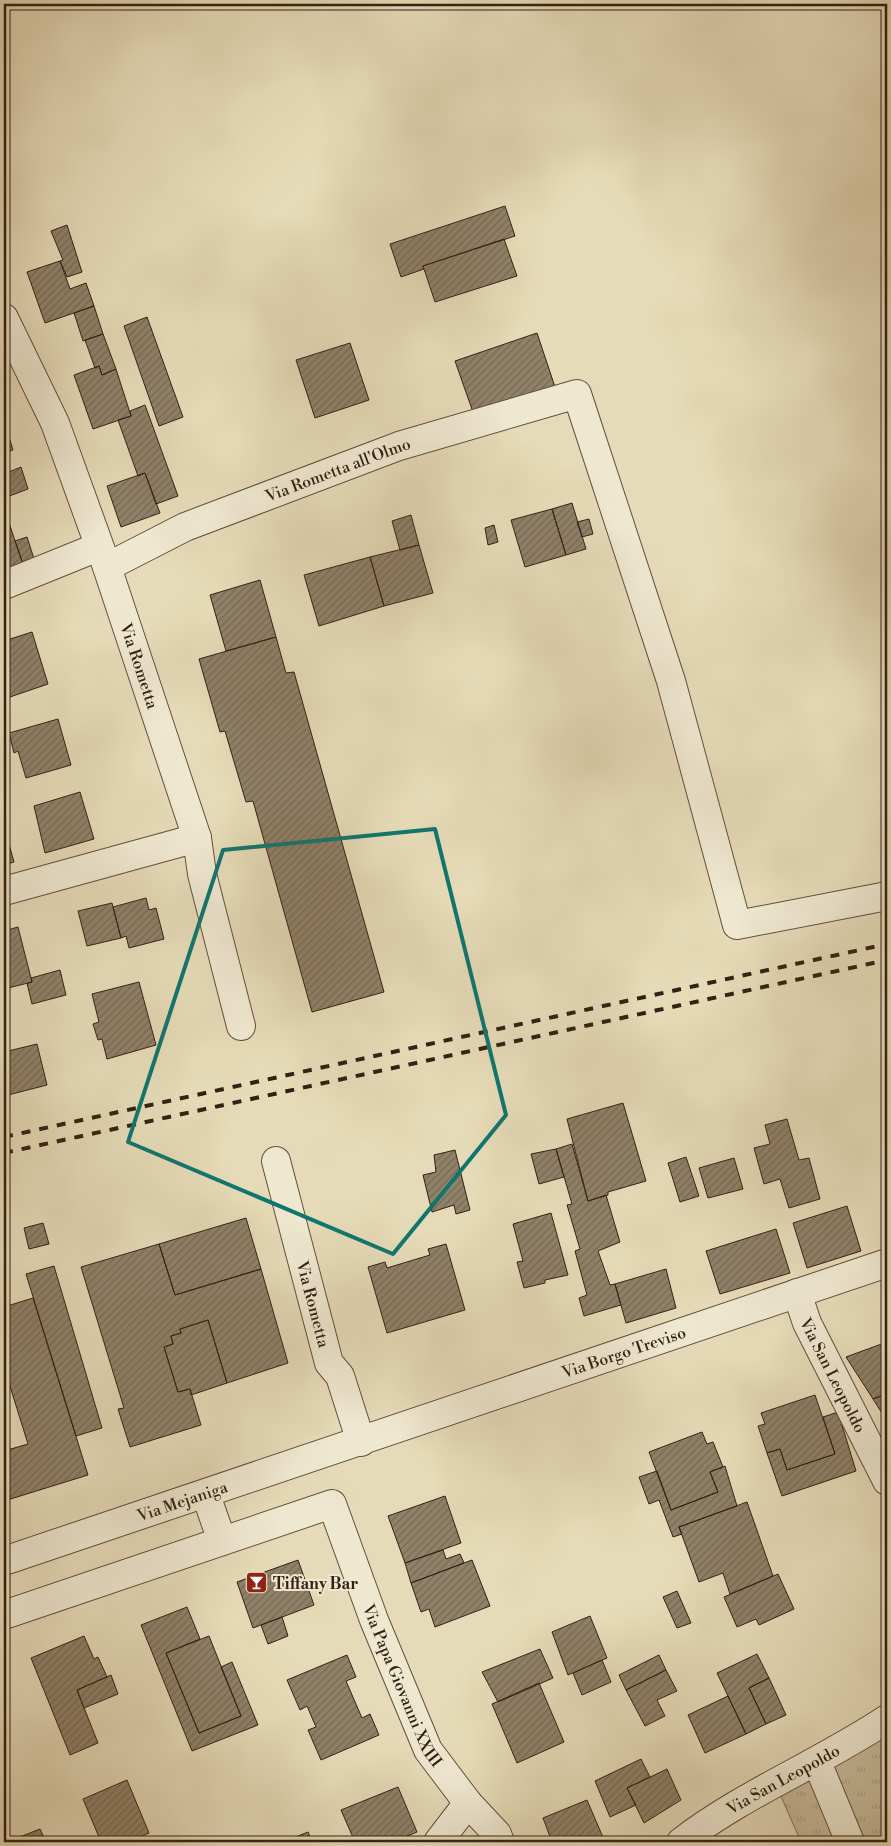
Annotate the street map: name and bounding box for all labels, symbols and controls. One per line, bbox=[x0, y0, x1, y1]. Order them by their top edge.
street label: Via Rometta all'Olmo bbox=[262, 434, 413, 507]
street label: Via Rometta bbox=[115, 620, 163, 712]
street label: Via Rometta bbox=[291, 1258, 334, 1351]
street label: Via San Leopoldo bbox=[795, 1314, 870, 1436]
street label: Via Borgo Treviso bbox=[558, 1323, 689, 1383]
street label: Via Mejaniga bbox=[134, 1477, 231, 1527]
bar icon: Tiffany Bar bbox=[245, 1571, 269, 1595]
place label: Tiffany Bar bbox=[273, 1574, 358, 1594]
street label: Via Papa Giovanni XXIII bbox=[358, 1601, 446, 1771]
street label: Via San Leopoldo bbox=[723, 1741, 844, 1820]

